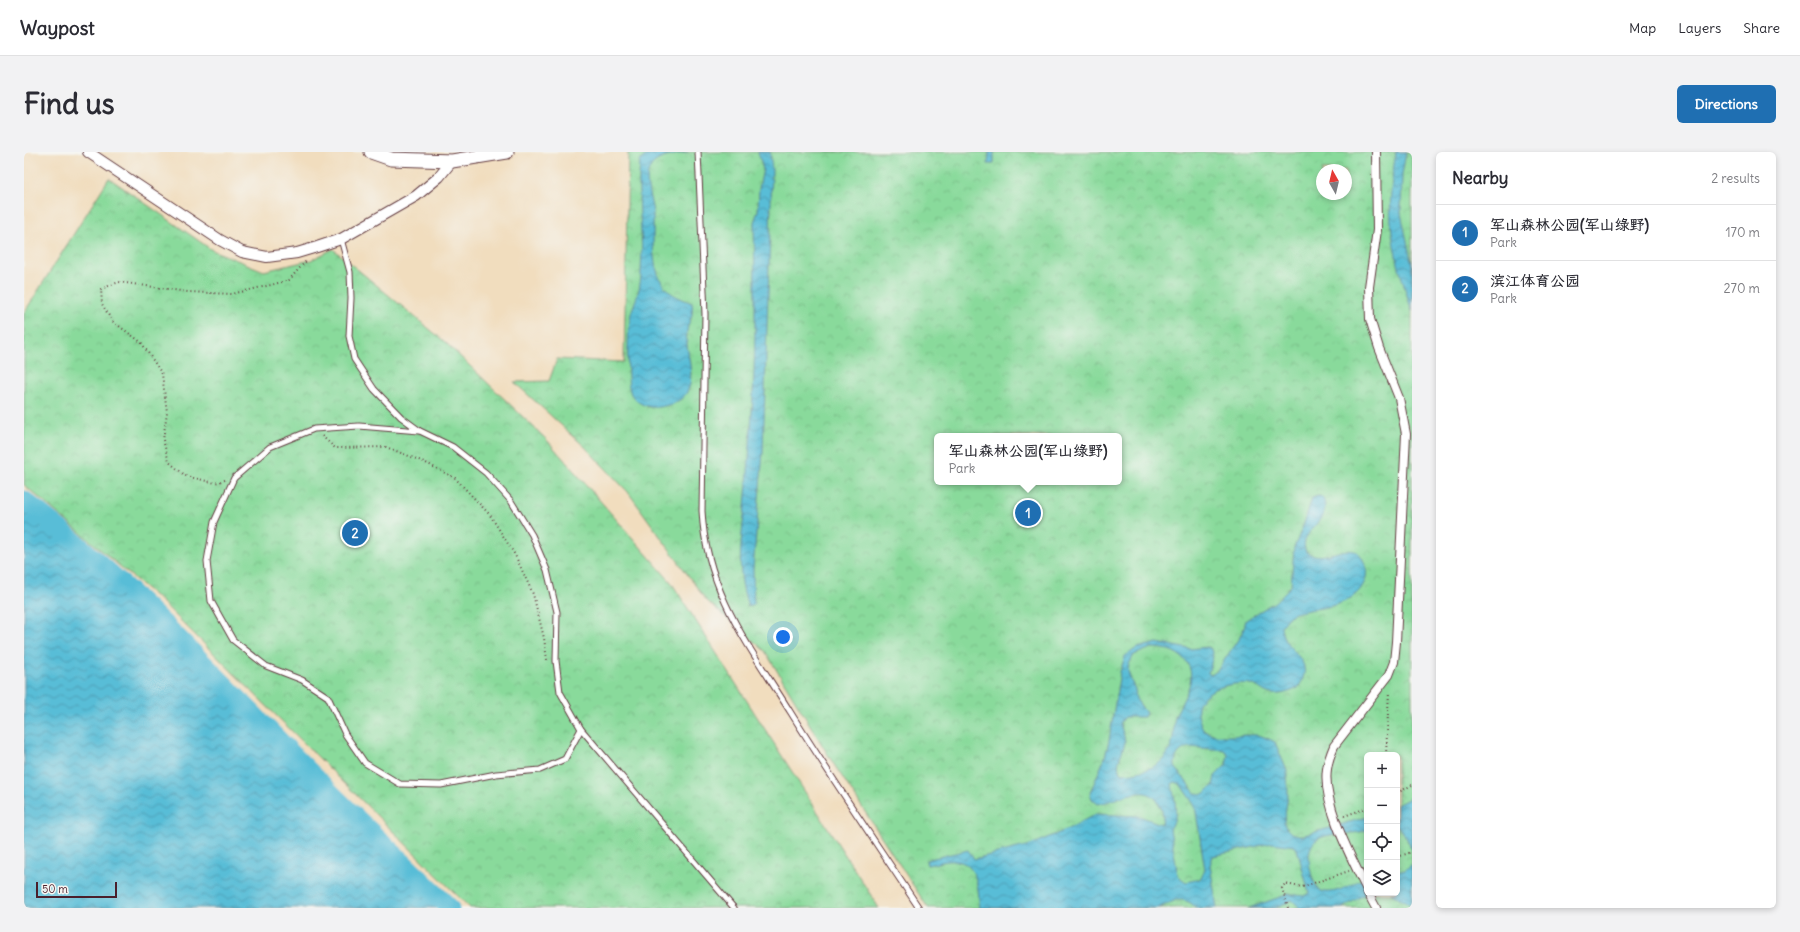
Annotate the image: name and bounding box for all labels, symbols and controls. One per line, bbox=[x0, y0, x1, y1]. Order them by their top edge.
text: Waypost bbox=[20, 16, 95, 40]
text: Map bbox=[1629, 19, 1656, 37]
text: Layers bbox=[1678, 19, 1721, 37]
text: Share bbox=[1743, 19, 1780, 37]
button: Directions bbox=[1677, 85, 1776, 123]
text: Find us bbox=[24, 86, 115, 122]
north arrow bbox=[1316, 164, 1352, 200]
text: Nearby bbox=[1452, 167, 1508, 189]
text: 2 results bbox=[1711, 170, 1760, 187]
text: 军山森林公园(军山绿野) bbox=[1490, 215, 1649, 234]
text: 1 bbox=[1462, 224, 1468, 241]
text: 170 m bbox=[1725, 224, 1760, 241]
text: Park bbox=[1490, 234, 1517, 251]
text: 滨江体育公园 bbox=[1490, 271, 1580, 290]
text: 2 bbox=[1461, 280, 1469, 297]
text: 270 m bbox=[1723, 280, 1760, 297]
text: Park bbox=[1490, 290, 1517, 307]
popup bbox=[934, 433, 1122, 485]
text: 军山森林公园(军山绿野) bbox=[948, 441, 1108, 460]
text: Park bbox=[948, 460, 975, 477]
pin: 1 bbox=[1015, 498, 1041, 528]
pin: 2 bbox=[342, 518, 368, 548]
your location bbox=[773, 627, 793, 647]
map controls bbox=[1364, 752, 1400, 896]
button: + bbox=[1364, 752, 1400, 788]
button: − bbox=[1364, 788, 1400, 824]
button: locate bbox=[1364, 824, 1400, 860]
button: layers bbox=[1364, 860, 1400, 896]
scale bar bbox=[36, 880, 117, 899]
text: 50 m bbox=[42, 882, 68, 896]

